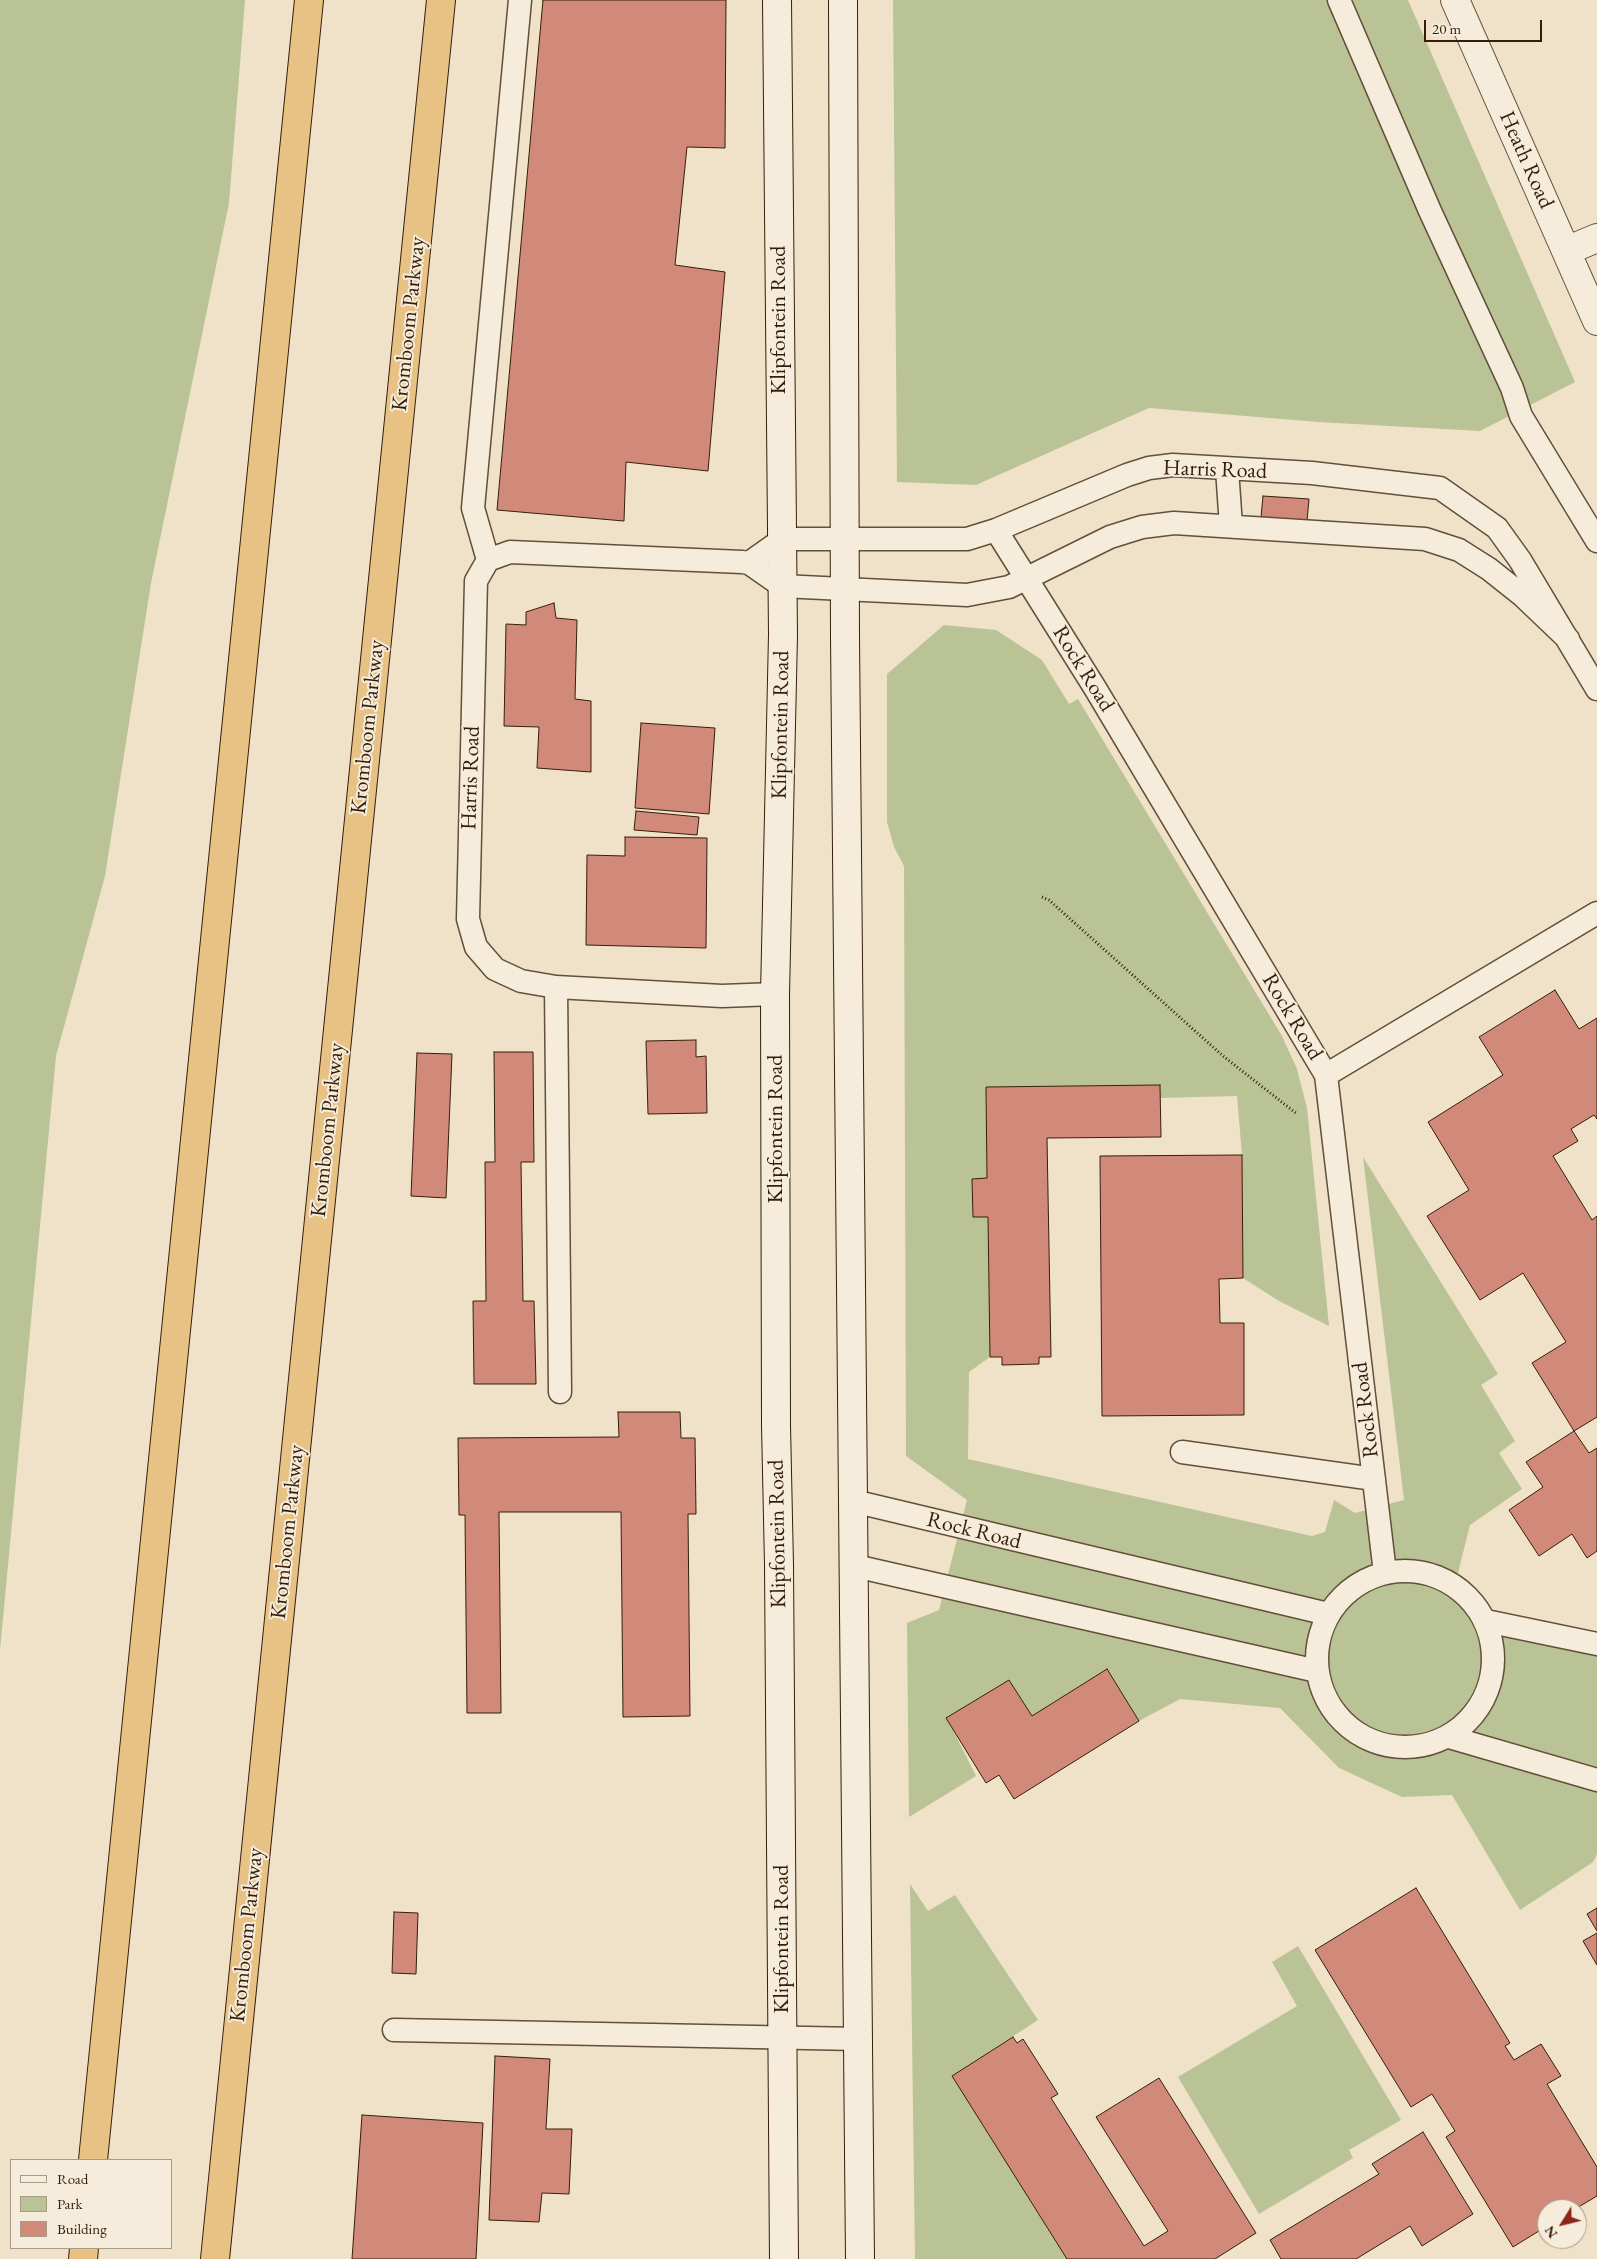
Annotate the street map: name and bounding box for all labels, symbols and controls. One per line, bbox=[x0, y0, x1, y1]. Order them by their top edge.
scale bar bbox=[1427, 10, 1544, 42]
text: 20 m bbox=[1432, 19, 1461, 38]
street label: Heath Road bbox=[1493, 107, 1559, 213]
street label: Kromboom Parkway bbox=[387, 235, 431, 413]
street label: Klipfontein Road bbox=[766, 246, 792, 394]
street label: Harris Road bbox=[1162, 455, 1268, 485]
street label: Rock Road bbox=[1046, 621, 1120, 717]
street label: Kromboom Parkway bbox=[346, 638, 390, 816]
street label: Klipfontein Road bbox=[767, 650, 795, 800]
street label: Harris Road bbox=[456, 725, 486, 831]
street label: Rock Road bbox=[1256, 969, 1328, 1065]
street label: Kromboom Parkway bbox=[306, 1041, 350, 1219]
street label: Klipfontein Road bbox=[763, 1055, 789, 1203]
street label: Rock Road bbox=[1347, 1361, 1385, 1459]
street label: Kromboom Parkway bbox=[266, 1443, 310, 1621]
street label: Klipfontein Road bbox=[764, 1459, 792, 1609]
street label: Rock Road bbox=[924, 1507, 1024, 1555]
street label: Kromboom Parkway bbox=[225, 1846, 269, 2024]
street label: Klipfontein Road bbox=[769, 1865, 795, 2013]
legend bbox=[10, 2159, 172, 2249]
text: Road bbox=[57, 2169, 88, 2188]
text: Park bbox=[57, 2194, 83, 2213]
north arrow bbox=[1537, 2199, 1587, 2249]
text: Building bbox=[57, 2219, 107, 2238]
text: N bbox=[1540, 2222, 1561, 2242]

